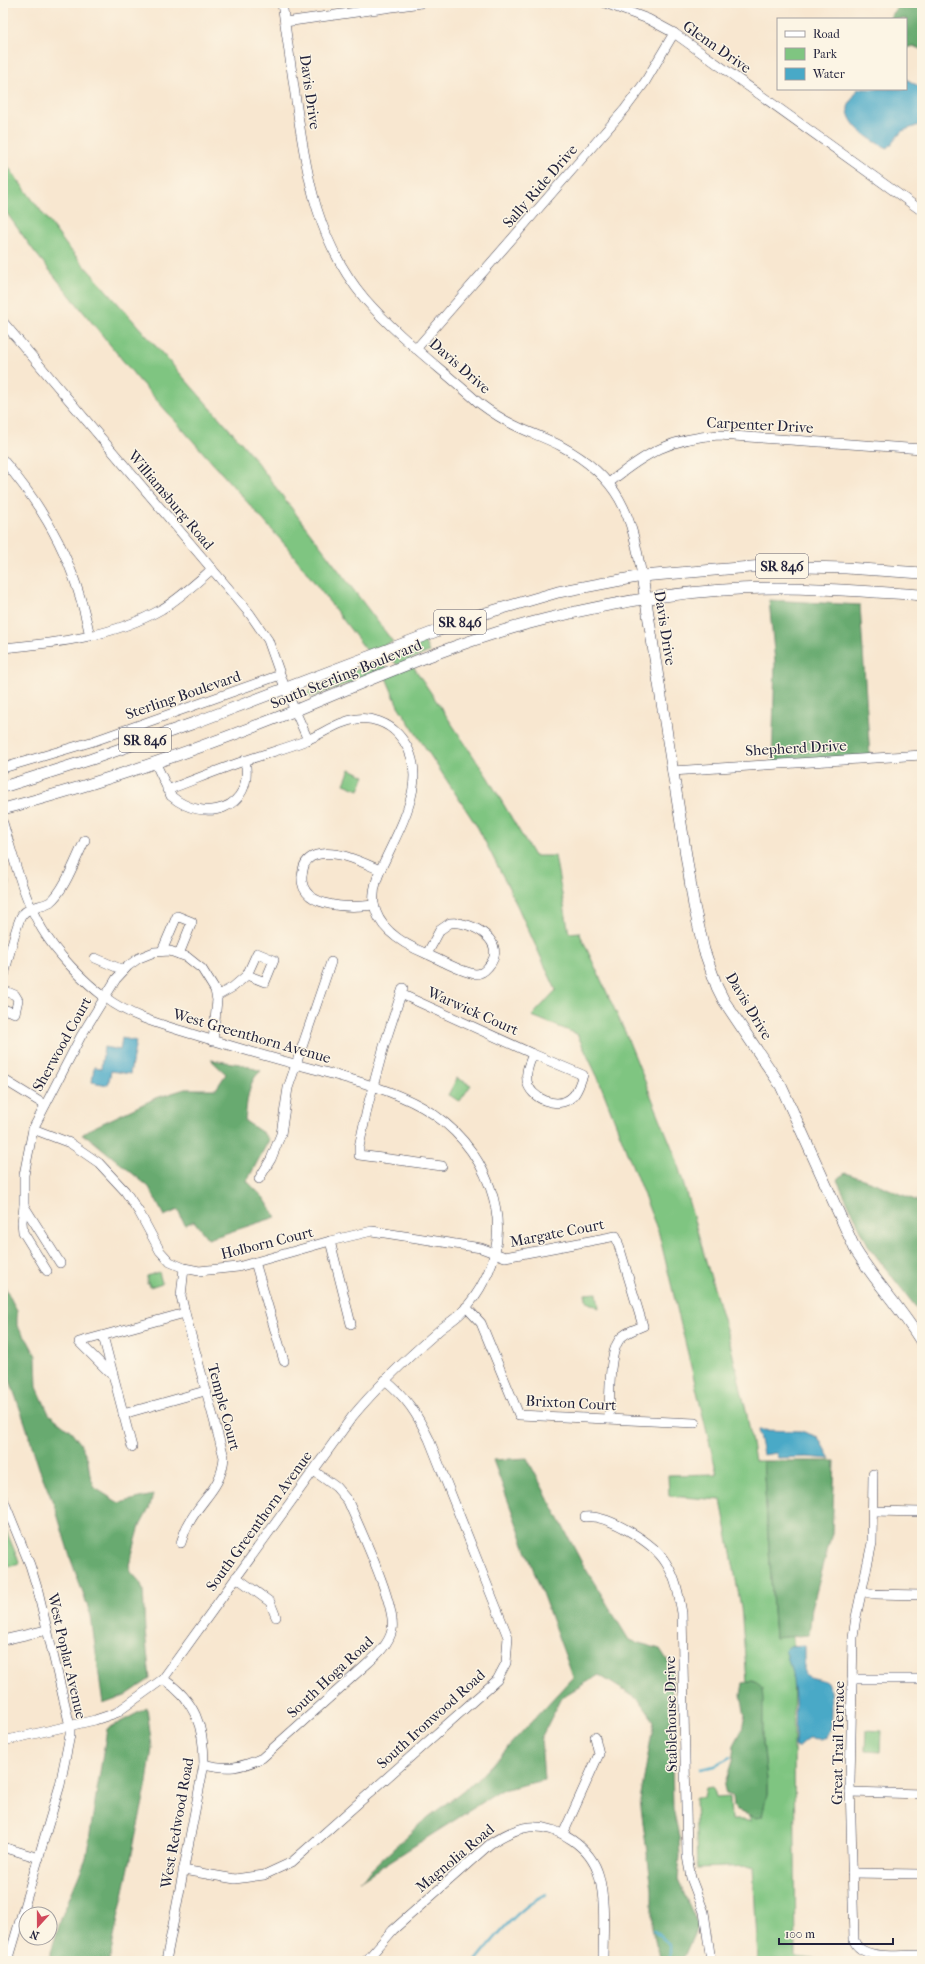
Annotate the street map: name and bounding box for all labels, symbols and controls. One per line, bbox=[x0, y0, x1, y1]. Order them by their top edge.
street label: Glenn Drive bbox=[679, 17, 755, 77]
legend bbox=[777, 18, 907, 90]
text: Road bbox=[813, 27, 840, 41]
text: Park bbox=[813, 47, 838, 61]
street label: Davis Drive bbox=[296, 53, 324, 131]
text: Water bbox=[812, 67, 846, 81]
street label: Sally Ride Drive bbox=[499, 140, 581, 231]
street label: Davis Drive bbox=[426, 334, 495, 398]
street label: Carpenter Drive bbox=[706, 413, 814, 437]
street label: Williamsburg Road bbox=[124, 446, 218, 554]
road number: SR 846 bbox=[756, 554, 808, 578]
street label: Davis Drive bbox=[650, 589, 680, 667]
road number: SR 846 bbox=[434, 610, 486, 634]
street label: South Sterling Boulevard bbox=[268, 635, 425, 713]
street label: Sterling Boulevard bbox=[123, 667, 244, 723]
road number: SR 846 bbox=[119, 728, 171, 752]
street label: Shepherd Drive bbox=[745, 736, 848, 760]
street label: Davis Drive bbox=[722, 969, 776, 1043]
street label: Warwick Court bbox=[424, 982, 522, 1039]
street label: Sherwood Court bbox=[29, 993, 96, 1094]
street label: West Greenthorn Avenue bbox=[170, 1005, 334, 1067]
street label: Margate Court bbox=[508, 1215, 606, 1251]
street label: Holborn Court bbox=[219, 1223, 316, 1263]
street label: Temple Court bbox=[204, 1362, 244, 1453]
street label: Brixton Court bbox=[525, 1392, 618, 1414]
street label: South Greenthorn Avenue bbox=[202, 1447, 316, 1595]
street label: West Poplar Avenue bbox=[44, 1590, 90, 1721]
street label: South Hoga Road bbox=[283, 1632, 378, 1722]
street label: Stablehouse Drive bbox=[661, 1655, 681, 1772]
street label: South Ironwood Road bbox=[373, 1665, 489, 1772]
street label: Great Trail Terrace bbox=[828, 1680, 848, 1805]
street label: West Redwood Road bbox=[156, 1755, 197, 1891]
street label: Magnolia Road bbox=[412, 1819, 499, 1896]
north arrow bbox=[18, 1906, 58, 1946]
scale bar bbox=[779, 1920, 893, 1946]
text: N bbox=[28, 1927, 41, 1942]
text: 100 m bbox=[785, 1927, 815, 1941]

